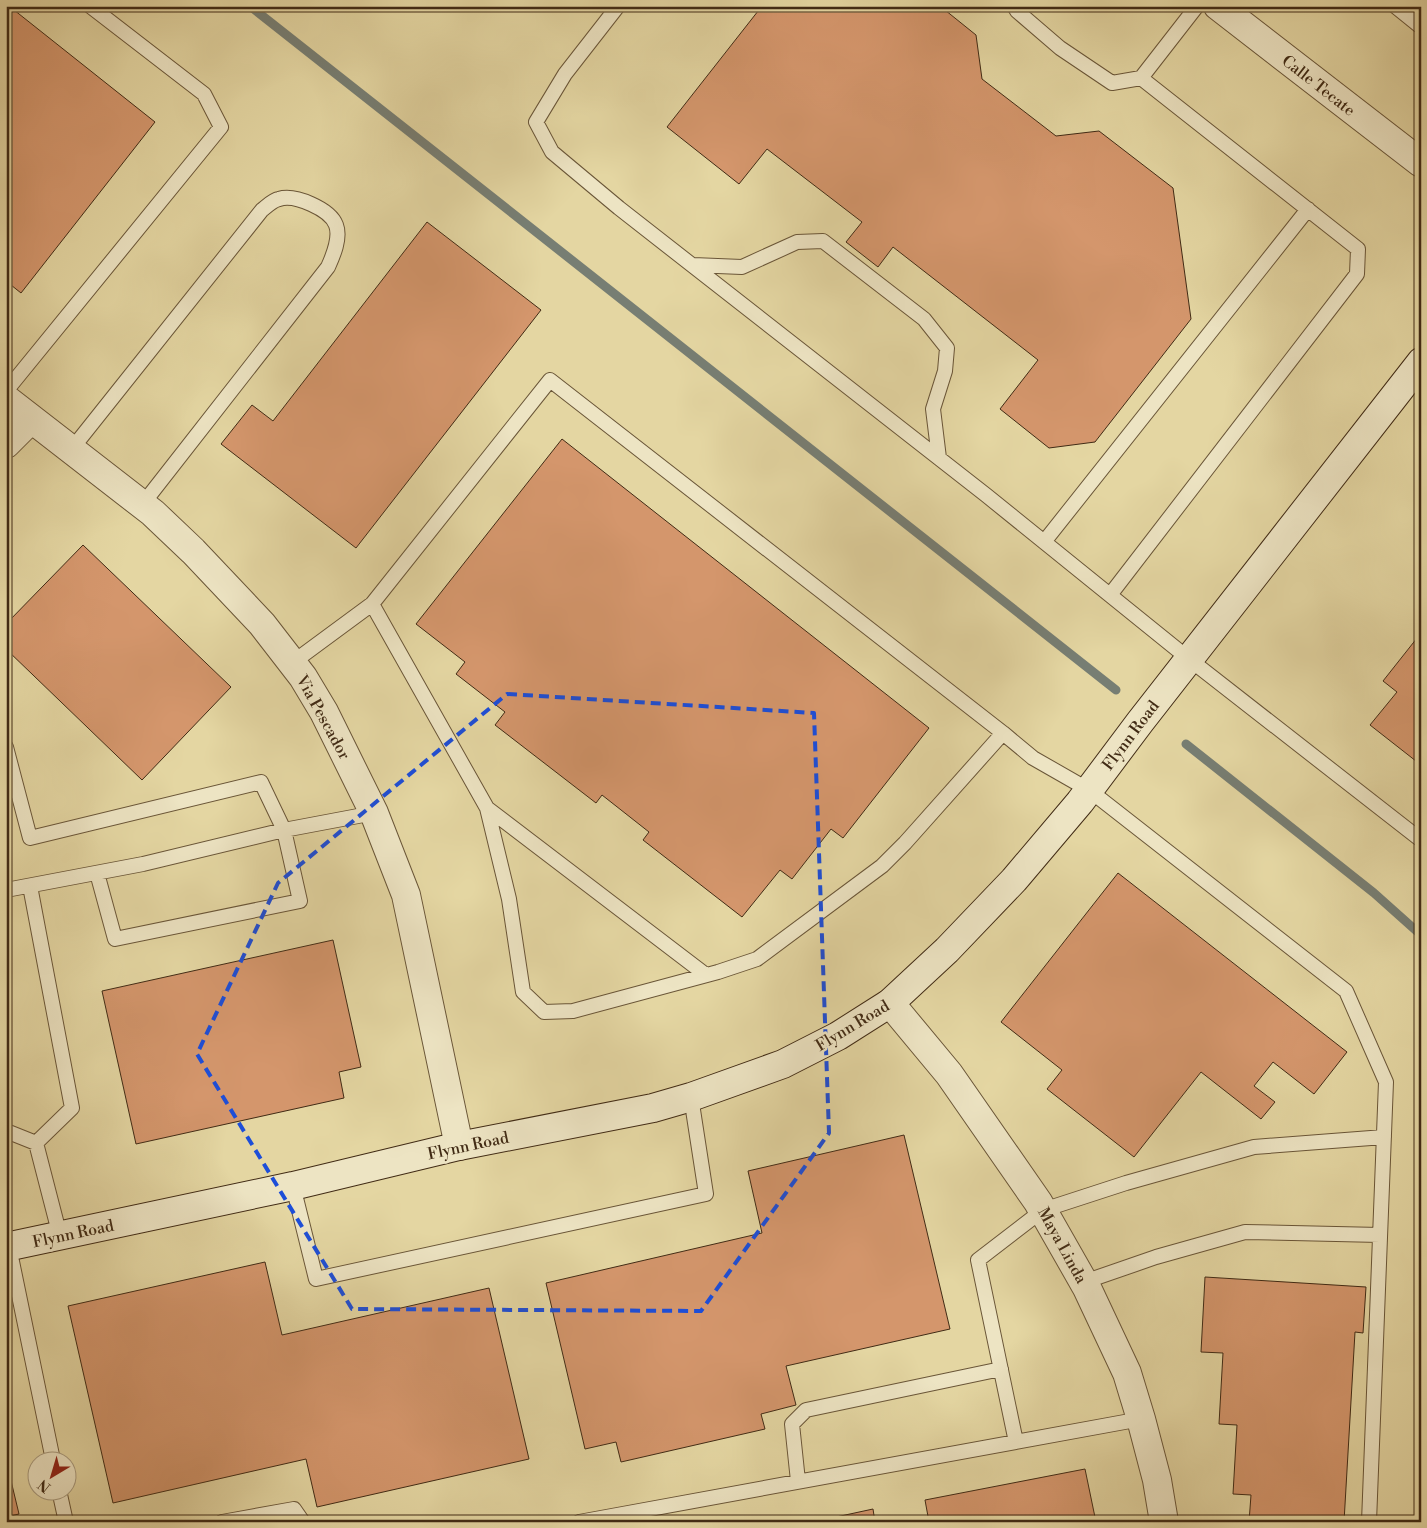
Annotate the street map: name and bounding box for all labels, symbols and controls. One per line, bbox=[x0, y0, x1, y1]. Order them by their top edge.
street label: Calle Tecate bbox=[1278, 51, 1359, 121]
street label: Via Pescador bbox=[291, 671, 355, 763]
street label: Flynn Road bbox=[1098, 697, 1164, 775]
street label: Flynn Road bbox=[812, 996, 893, 1056]
street label: Flynn Road bbox=[426, 1128, 511, 1164]
street label: Maya Linda bbox=[1033, 1204, 1092, 1288]
street label: Flynn Road bbox=[31, 1216, 116, 1252]
north arrow bbox=[28, 1450, 78, 1500]
text: N bbox=[35, 1475, 55, 1496]

